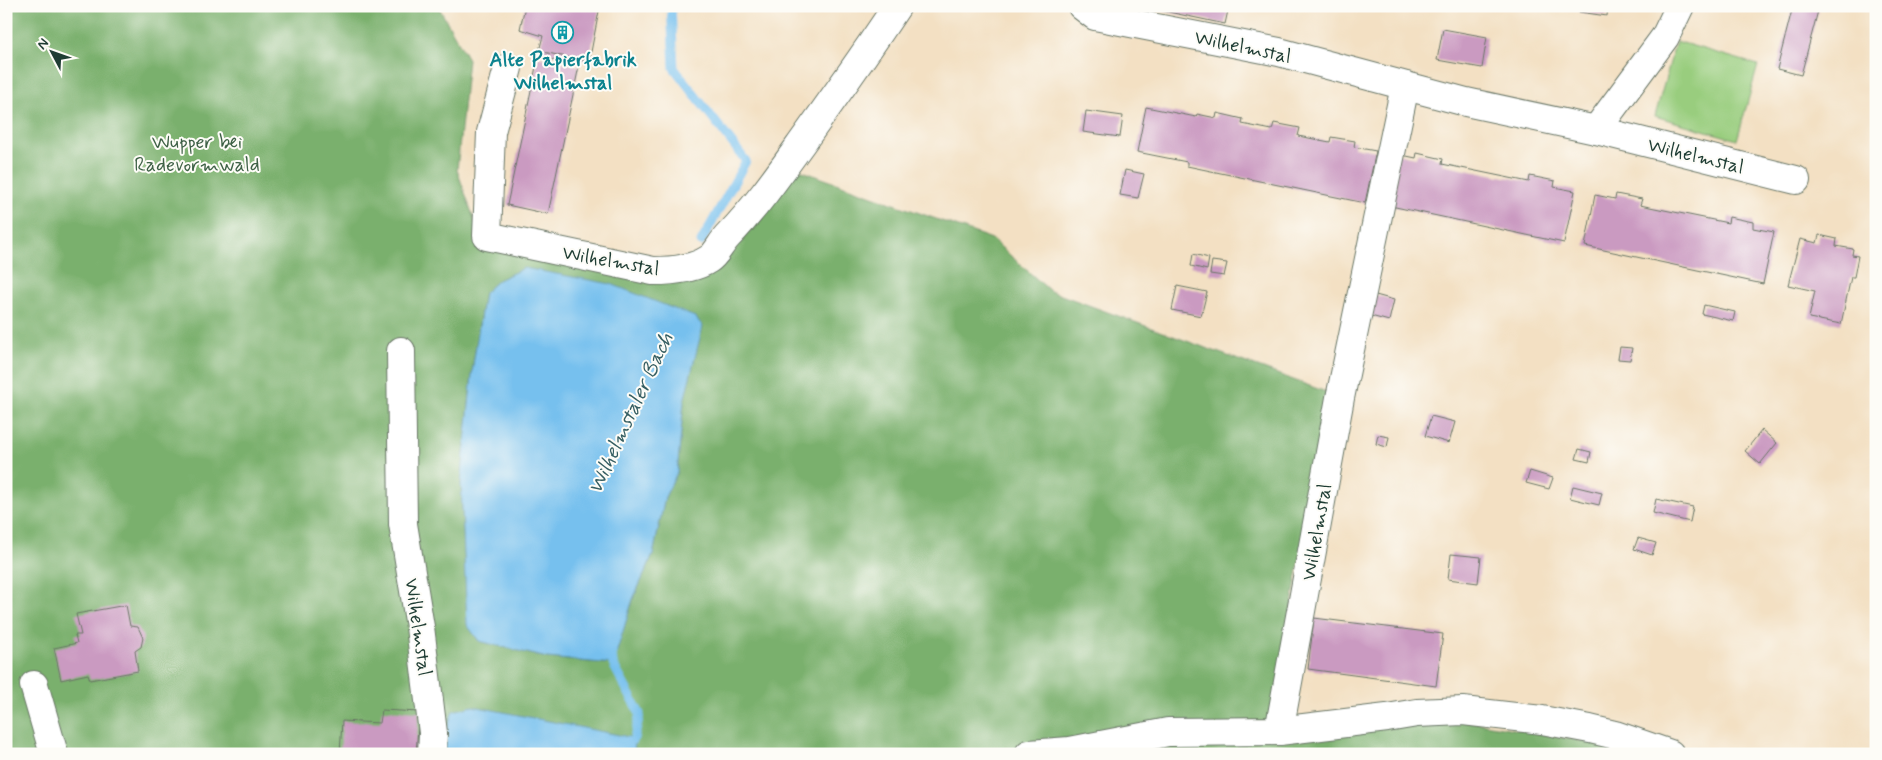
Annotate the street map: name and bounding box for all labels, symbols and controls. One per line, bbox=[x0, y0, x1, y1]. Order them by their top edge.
building icon: Alte Papierfabrik Wilhelmstal bbox=[551, 21, 575, 45]
street label: Wilhelmstal bbox=[1192, 24, 1294, 71]
north arrow bbox=[28, 28, 78, 78]
text: N bbox=[33, 35, 53, 54]
place label: Alte Papierfabrik Wilhelmstal bbox=[489, 47, 637, 97]
park label: Wupper bei Radevormwald bbox=[134, 129, 260, 179]
street label: Wilhelmstal bbox=[1645, 131, 1747, 181]
street label: Wilhelmstal bbox=[560, 240, 661, 283]
water label: Wilhelmstaler Bach bbox=[581, 328, 681, 499]
street label: Wilhelmstal bbox=[1296, 482, 1339, 583]
street label: Wilhelmstal bbox=[397, 577, 438, 678]

